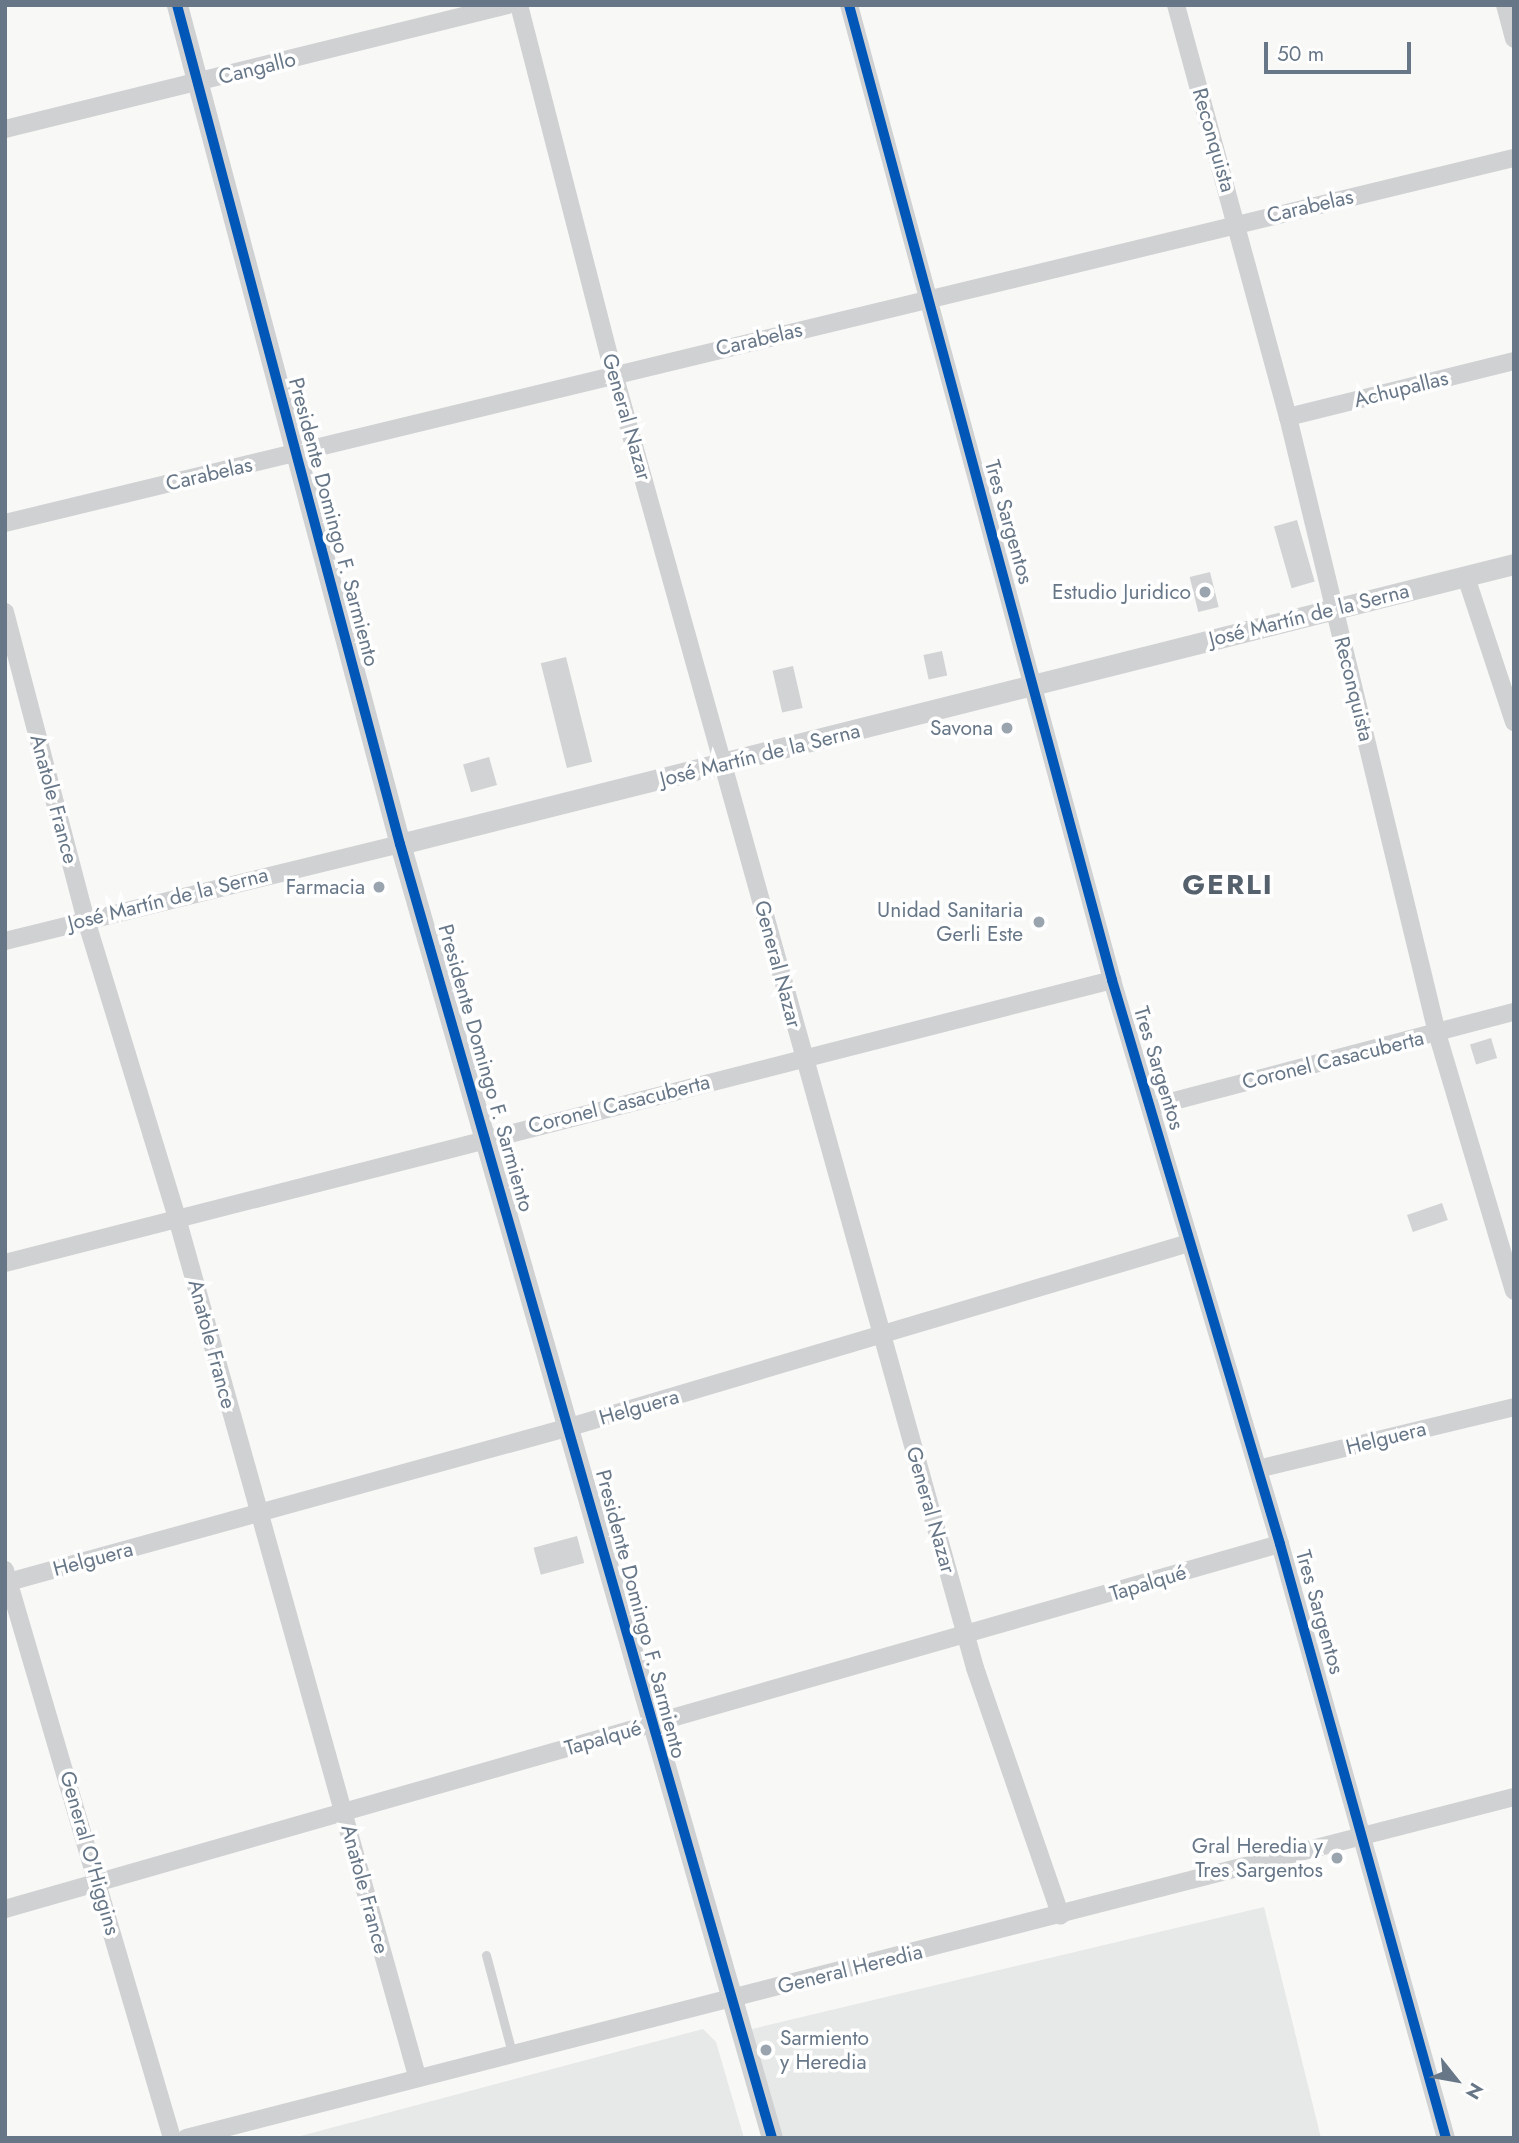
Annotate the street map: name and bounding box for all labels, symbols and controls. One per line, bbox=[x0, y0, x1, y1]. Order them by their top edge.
scale bar bbox=[1267, 28, 1414, 72]
text: 50 m bbox=[1277, 39, 1324, 69]
street label: Cangallo bbox=[216, 46, 298, 90]
street label: Reconquista bbox=[1187, 85, 1241, 195]
street label: Carabelas bbox=[1264, 184, 1356, 228]
street label: Carabelas bbox=[713, 317, 805, 361]
street label: General Nazar bbox=[597, 351, 657, 483]
street label: Achupallas bbox=[1351, 365, 1451, 413]
street label: Presidente Domingo F. Sarmiento bbox=[283, 375, 385, 669]
street label: Carabelas bbox=[163, 452, 255, 496]
street label: Tres Sargentos bbox=[979, 457, 1039, 587]
street label: José Martín de la Serna bbox=[1206, 578, 1412, 652]
place label: Estudio Juridico bbox=[1052, 579, 1191, 605]
marker: Estudio Juridico bbox=[1197, 584, 1213, 600]
street label: Reconquista bbox=[1329, 634, 1379, 744]
place label: Savona bbox=[930, 715, 993, 741]
street label: José Martín de la Serna bbox=[657, 718, 863, 792]
marker: Savona bbox=[999, 720, 1015, 736]
street label: Anatole France bbox=[25, 732, 83, 866]
street label: José Martín de la Serna bbox=[65, 862, 271, 936]
district label: GERLI bbox=[1183, 868, 1273, 902]
place label: Farmacia bbox=[286, 874, 365, 900]
marker: Farmacia bbox=[371, 879, 387, 895]
place label: Unidad Sanitaria Gerli Este bbox=[877, 897, 1023, 947]
street label: General Nazar bbox=[749, 898, 807, 1030]
marker: Unidad Sanitaria Gerli Este bbox=[1029, 912, 1049, 932]
street label: Presidente Domingo F. Sarmiento bbox=[433, 921, 539, 1215]
street label: Tres Sargentos bbox=[1128, 1003, 1190, 1133]
street label: Coronel Casacuberta bbox=[1240, 1025, 1426, 1095]
street label: Coronel Casacuberta bbox=[526, 1069, 712, 1139]
street label: Anatole France bbox=[183, 1277, 241, 1411]
street label: Helguera bbox=[596, 1384, 682, 1430]
street label: Helguera bbox=[1343, 1416, 1429, 1460]
street label: General Nazar bbox=[901, 1444, 961, 1576]
street label: Presidente Domingo F. Sarmiento bbox=[590, 1467, 692, 1761]
street label: Helguera bbox=[50, 1536, 136, 1582]
street label: Tres Sargentos bbox=[1290, 1547, 1350, 1677]
street label: Tapalqué bbox=[1107, 1559, 1189, 1607]
street label: Tapalqué bbox=[562, 1715, 644, 1761]
street label: General O'Higgins bbox=[55, 1768, 125, 1938]
street label: Anatole France bbox=[336, 1822, 394, 1956]
place label: Gral Heredia y Tres Sargentos bbox=[1192, 1833, 1323, 1883]
marker: Gral Heredia y Tres Sargentos bbox=[1329, 1850, 1345, 1866]
street label: General Heredia bbox=[775, 1939, 925, 1999]
place label: Sarmiento y Heredia bbox=[780, 2025, 869, 2075]
marker: Sarmiento y Heredia bbox=[758, 2042, 774, 2058]
north arrow bbox=[1421, 2045, 1491, 2115]
text: N bbox=[1459, 2078, 1490, 2104]

